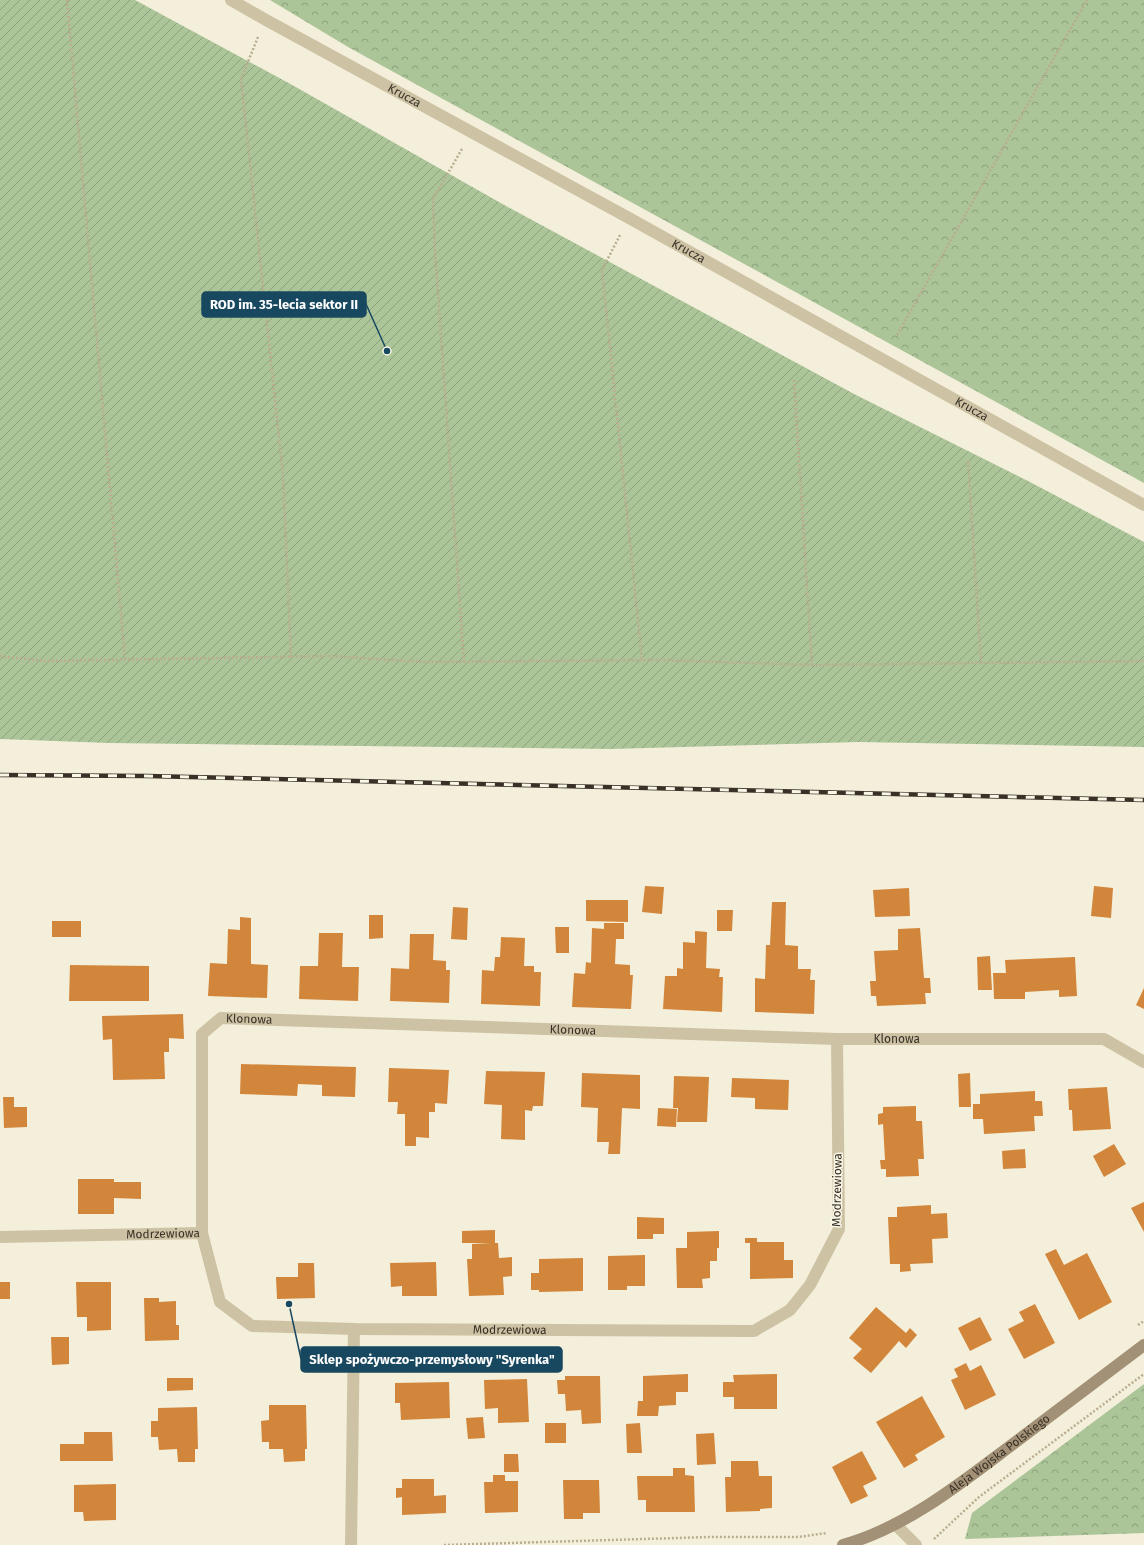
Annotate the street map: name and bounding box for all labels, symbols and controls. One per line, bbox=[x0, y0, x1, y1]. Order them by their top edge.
street label: Krucza bbox=[385, 81, 424, 110]
street label: Krucza bbox=[669, 236, 708, 266]
callout: ROD im. 35-lecia sektor II bbox=[202, 292, 366, 317]
text: ROD im. 35-lecia sektor II bbox=[210, 297, 358, 312]
street label: Krucza bbox=[952, 394, 991, 424]
street label: Klonowa bbox=[226, 1011, 273, 1027]
street label: Klonowa bbox=[549, 1022, 596, 1038]
street label: Klonowa bbox=[873, 1032, 920, 1046]
street label: Modrzewiowa bbox=[829, 1153, 845, 1227]
street label: Modrzewiowa bbox=[126, 1226, 200, 1242]
street label: Modrzewiowa bbox=[473, 1323, 547, 1337]
callout: Sklep spożywczo-przemysłowy "Syrenka" bbox=[301, 1347, 562, 1372]
text: Sklep spożywczo-przemysłowy "Syrenka" bbox=[309, 1352, 555, 1367]
street label: Aleja Wojska Polskiego bbox=[946, 1411, 1053, 1497]

